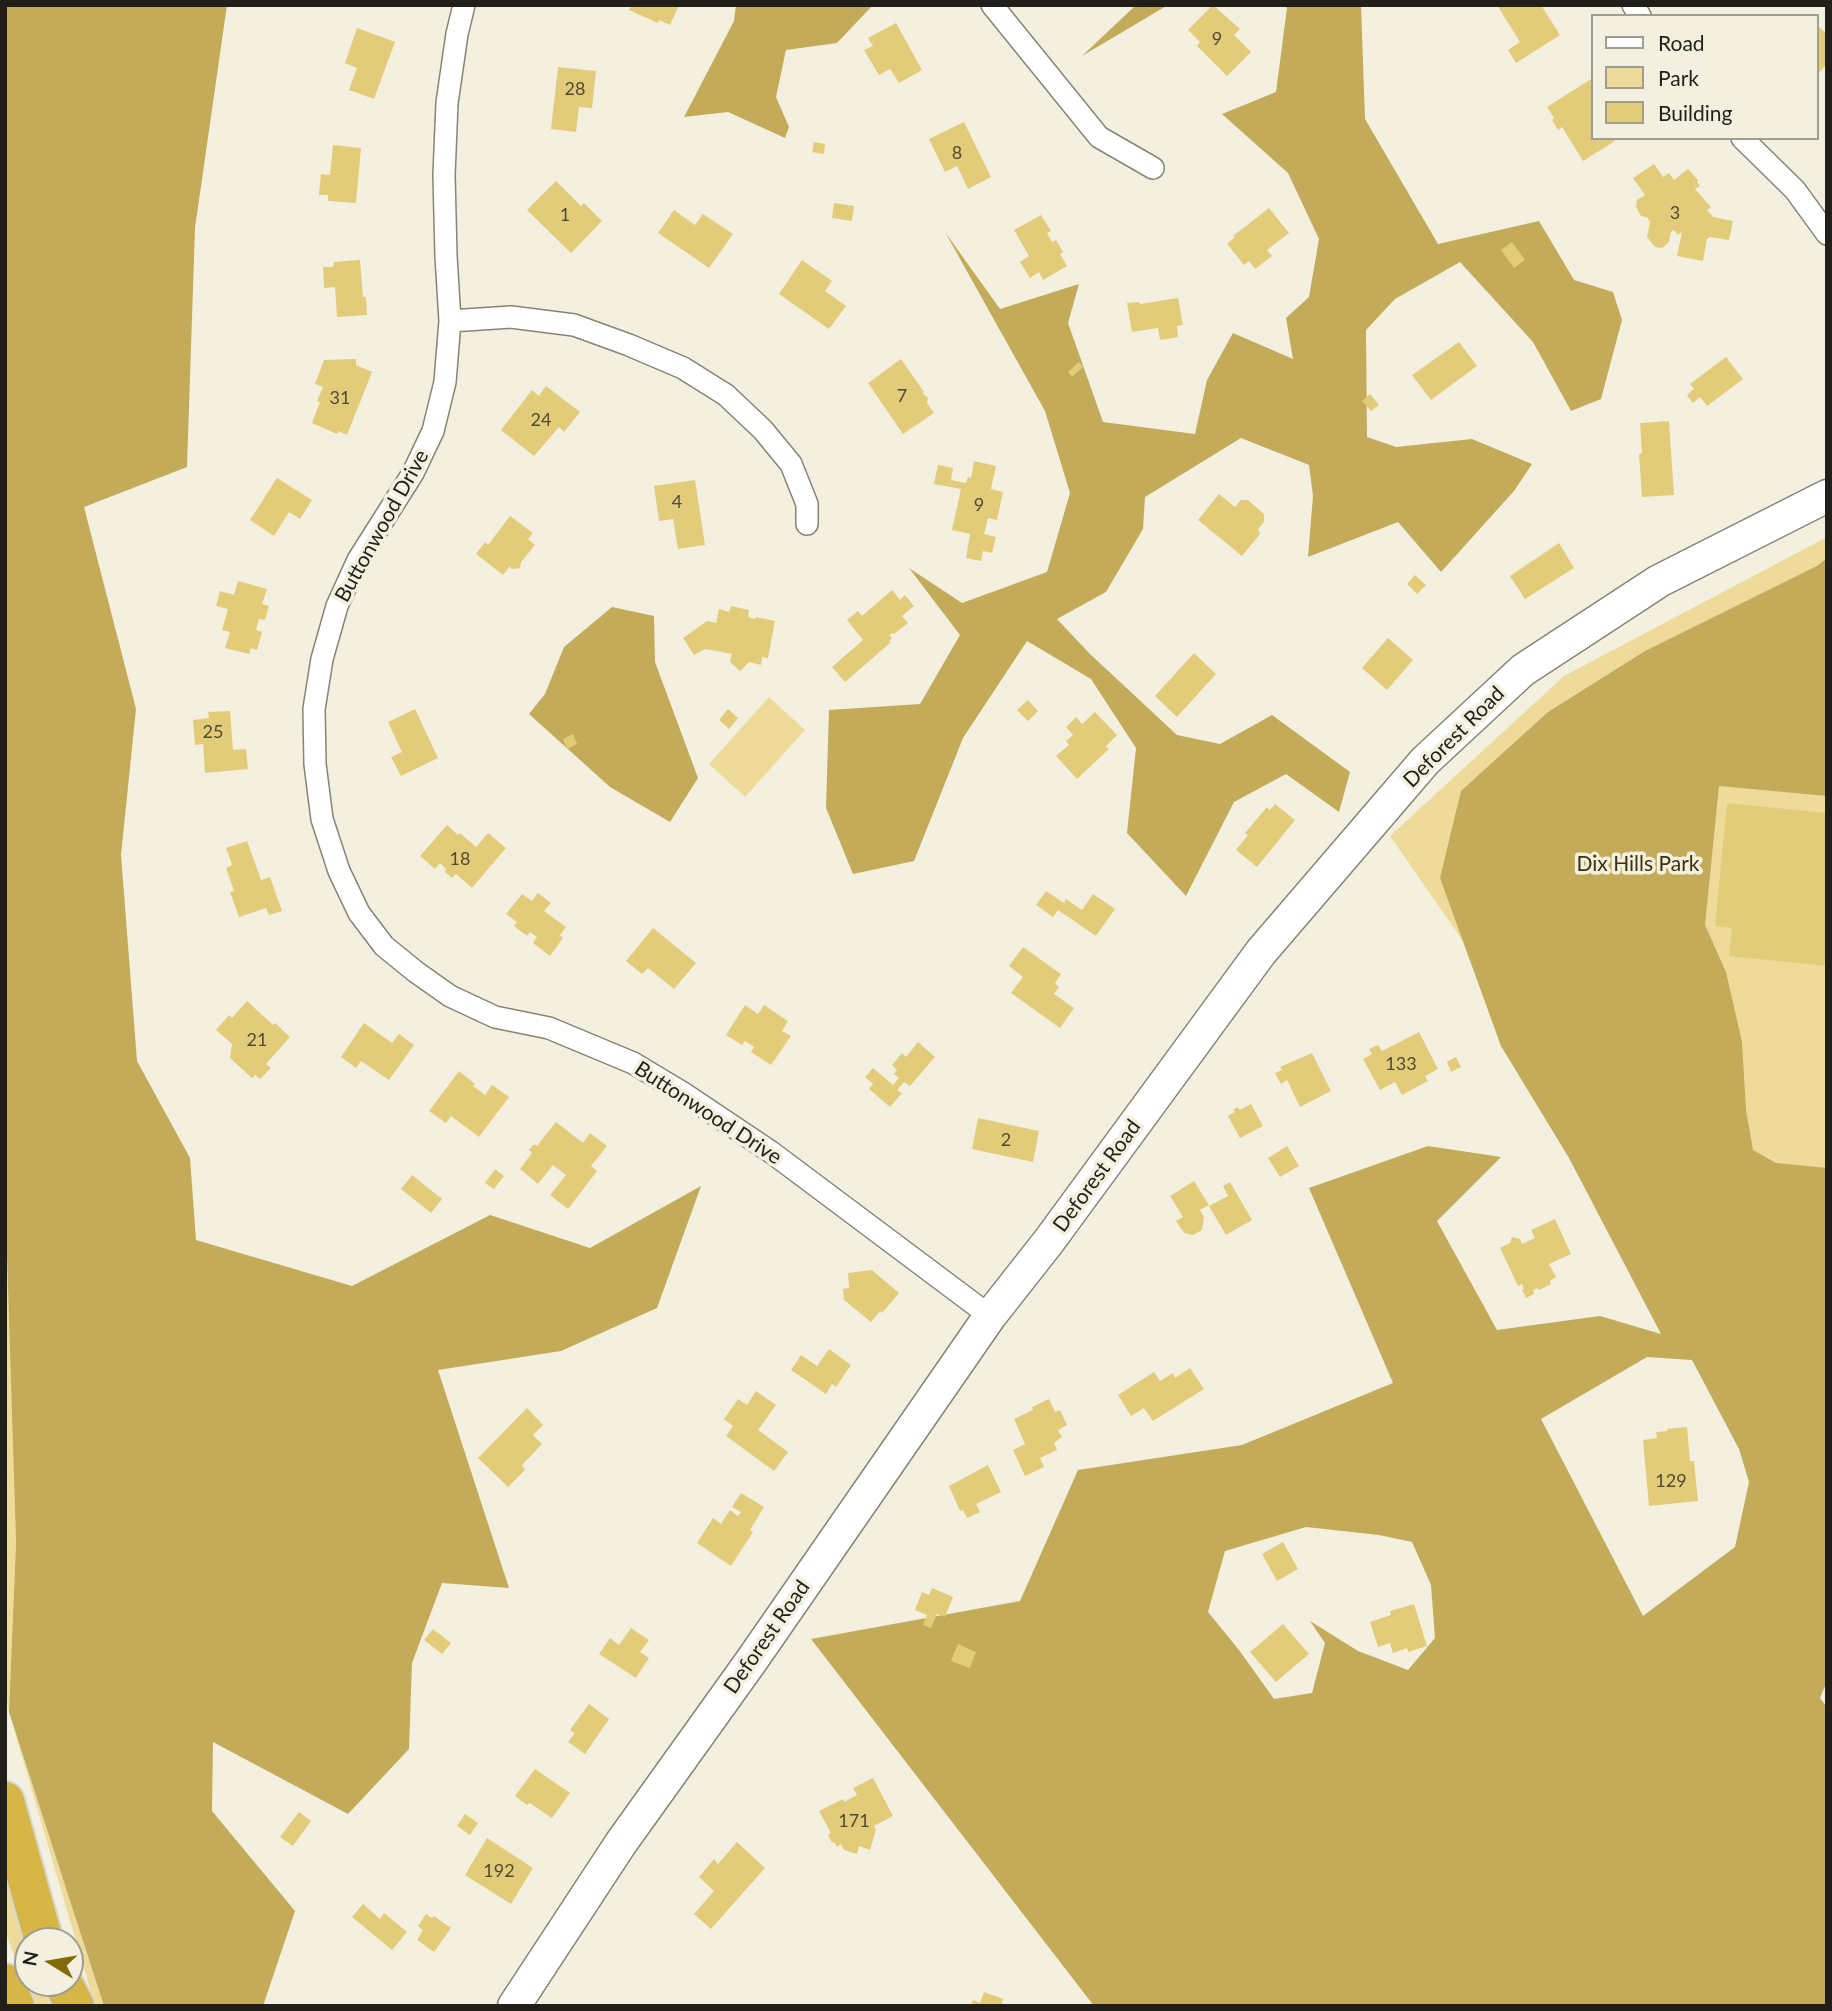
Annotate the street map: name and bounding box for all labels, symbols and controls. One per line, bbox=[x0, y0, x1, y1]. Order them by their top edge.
legend bbox=[1590, 14, 1818, 140]
house number: 9 bbox=[1212, 28, 1222, 50]
text: Road bbox=[1658, 30, 1705, 55]
text: Park bbox=[1658, 65, 1699, 90]
house number: 28 bbox=[565, 78, 585, 100]
text: Building bbox=[1658, 100, 1733, 125]
house number: 8 bbox=[952, 142, 962, 164]
house number: 3 bbox=[1670, 202, 1680, 224]
house number: 1 bbox=[560, 204, 570, 226]
house number: 7 bbox=[897, 385, 907, 407]
house number: 31 bbox=[330, 387, 350, 409]
house number: 24 bbox=[531, 409, 551, 431]
street label: Buttonwood Drive bbox=[330, 445, 434, 607]
house number: 4 bbox=[672, 491, 682, 513]
house number: 9 bbox=[974, 494, 984, 516]
street label: Deforest Road bbox=[1398, 681, 1510, 793]
house number: 25 bbox=[203, 721, 223, 743]
house number: 18 bbox=[450, 848, 470, 870]
park label: Dix Hills Park bbox=[1577, 851, 1699, 877]
house number: 21 bbox=[247, 1029, 267, 1051]
house number: 133 bbox=[1385, 1053, 1417, 1075]
street label: Buttonwood Drive bbox=[630, 1056, 786, 1170]
street label: Deforest Road bbox=[1048, 1115, 1146, 1237]
house number: 2 bbox=[1001, 1129, 1011, 1151]
house number: 129 bbox=[1655, 1470, 1687, 1492]
street label: Deforest Road bbox=[719, 1575, 815, 1699]
house number: 171 bbox=[838, 1810, 870, 1832]
house number: 192 bbox=[483, 1860, 515, 1882]
north arrow bbox=[14, 1927, 84, 1997]
text: N bbox=[17, 1949, 43, 1968]

